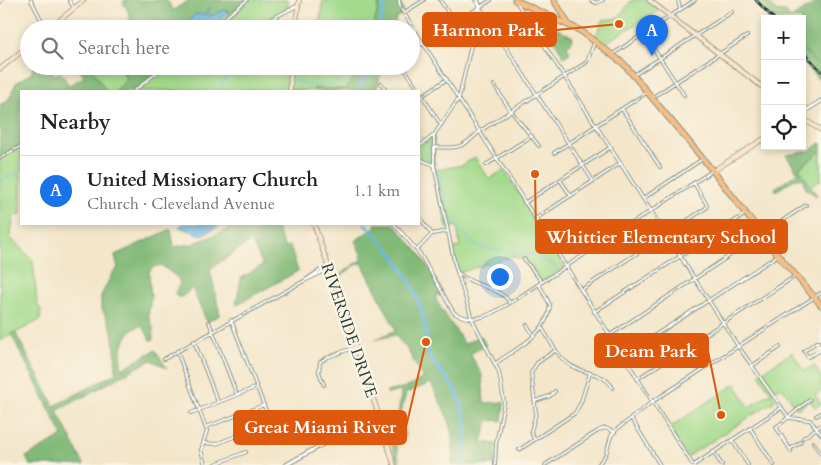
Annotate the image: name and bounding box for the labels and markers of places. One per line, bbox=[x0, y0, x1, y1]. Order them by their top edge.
callout: Harmon Park bbox=[423, 13, 556, 46]
pin: A bbox=[636, 15, 668, 56]
callout: Whittier Elementary School bbox=[536, 220, 787, 253]
callout: Deam Park bbox=[595, 334, 708, 367]
callout: Great Miami River bbox=[234, 411, 406, 444]

